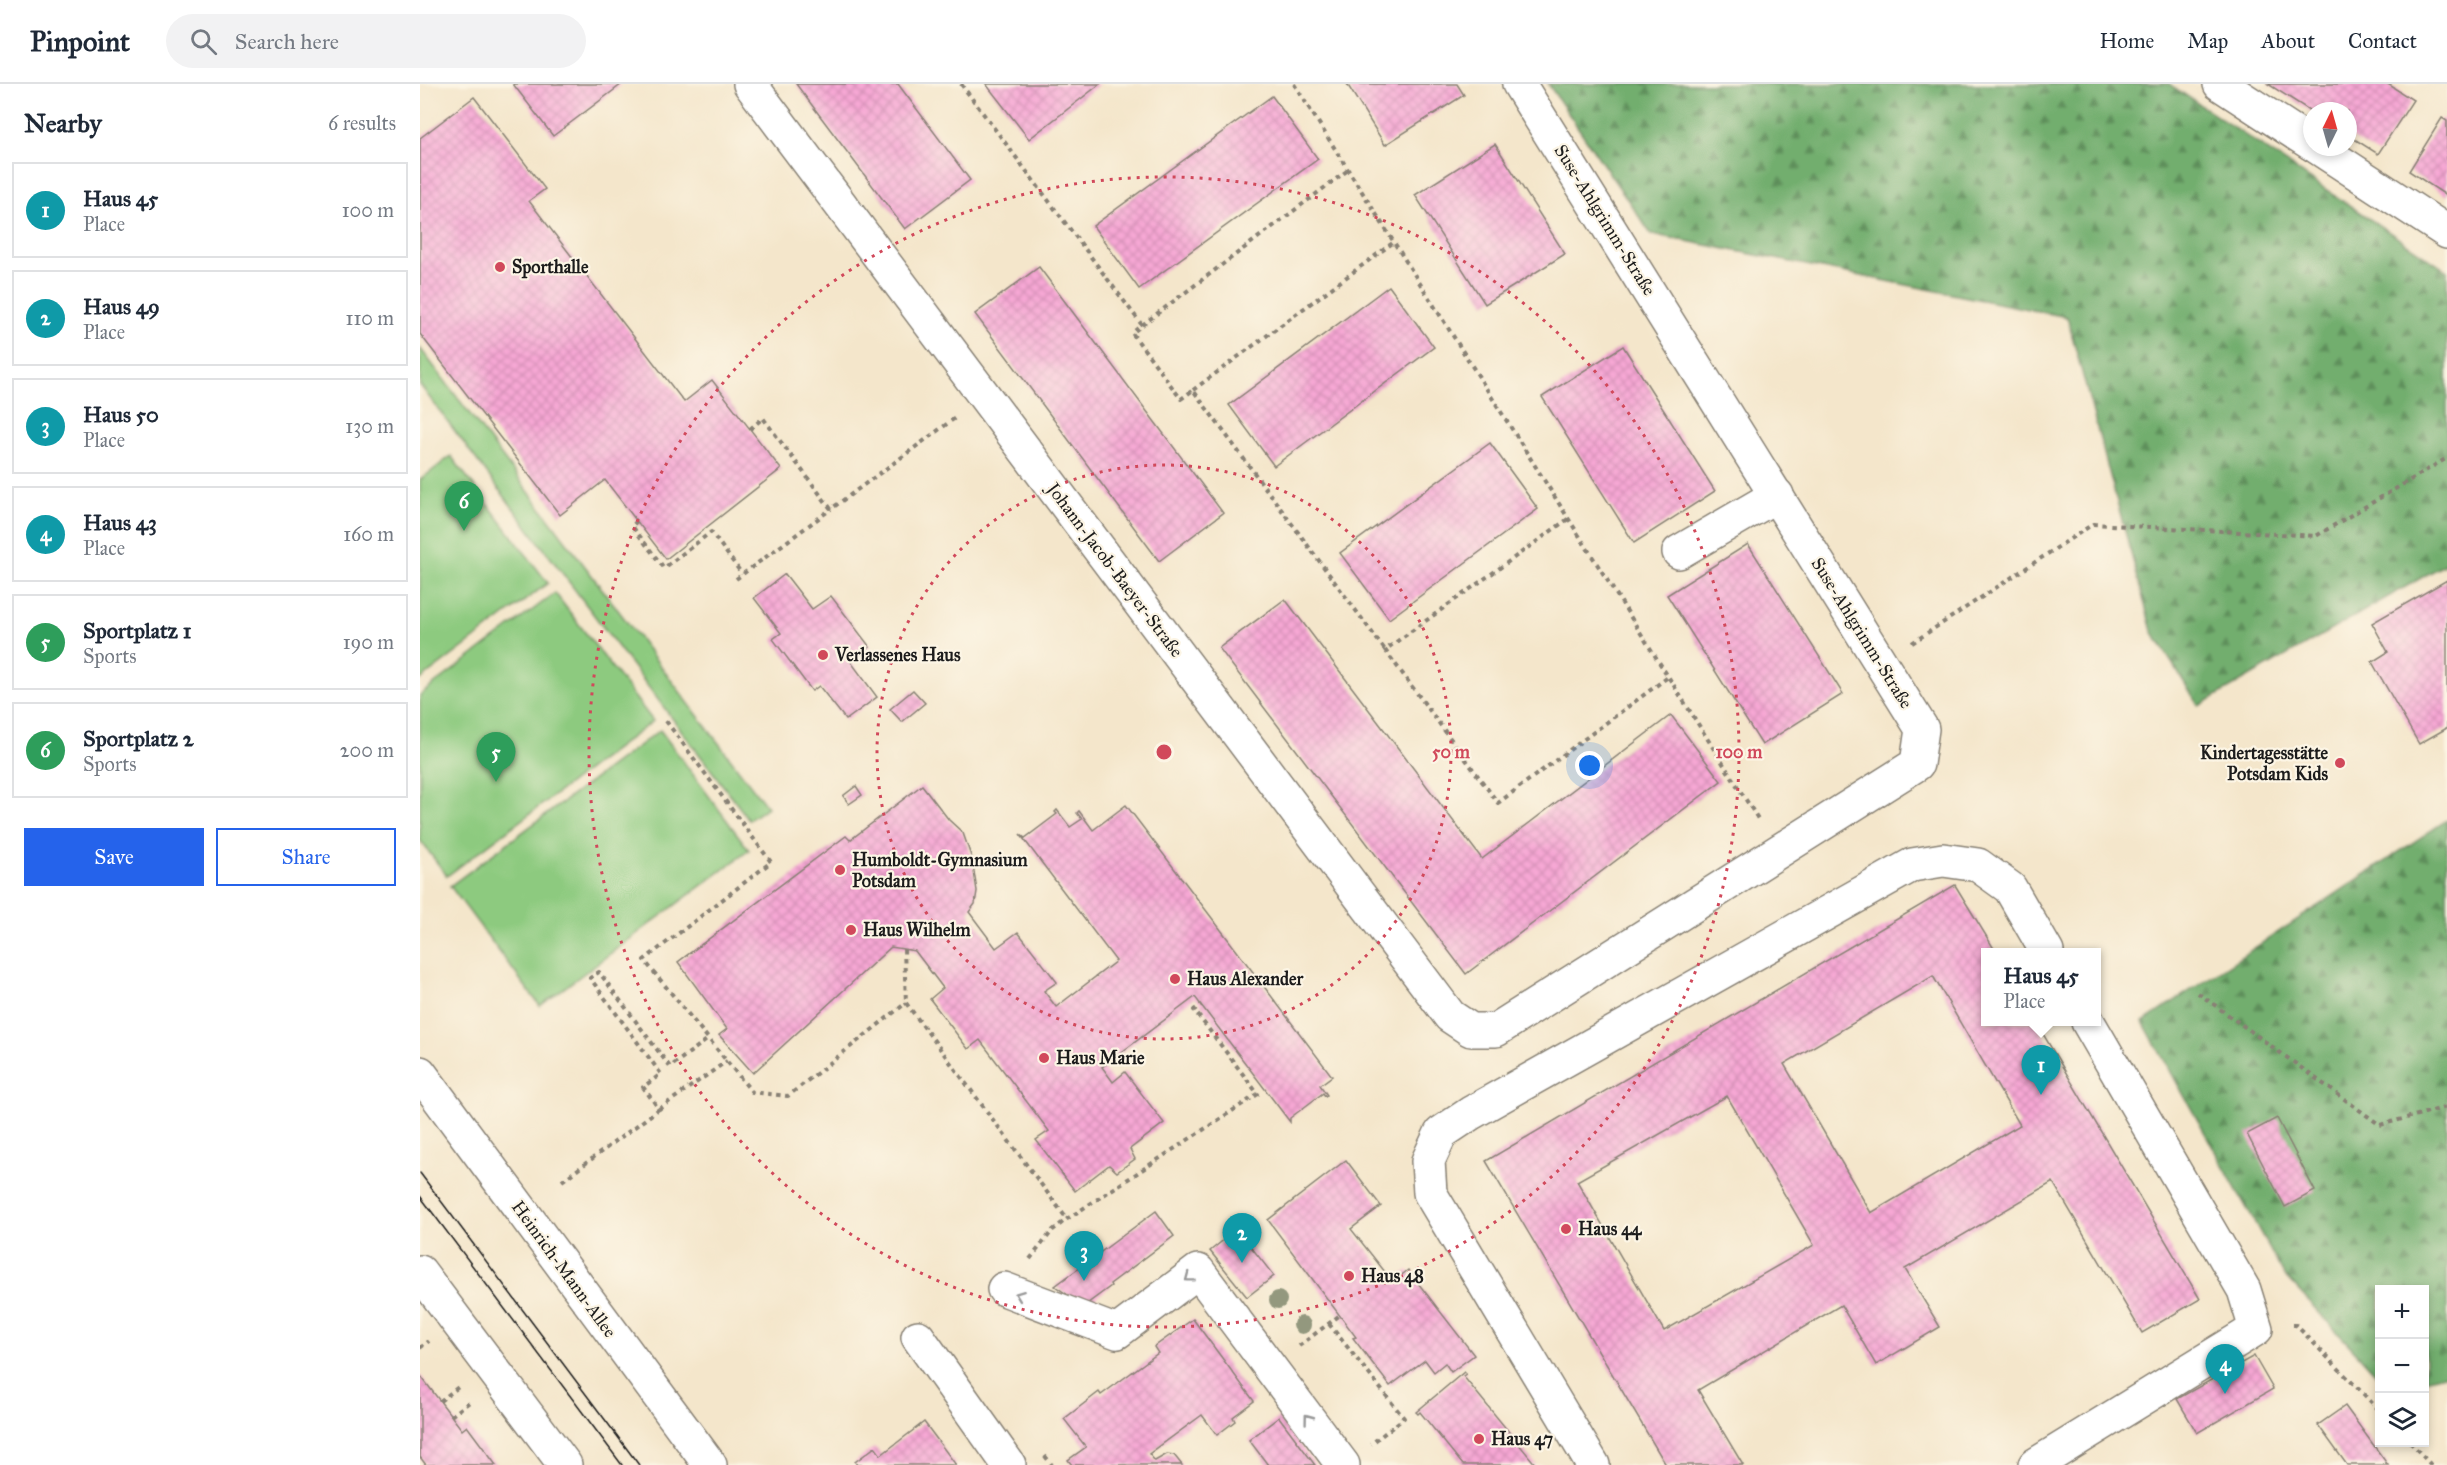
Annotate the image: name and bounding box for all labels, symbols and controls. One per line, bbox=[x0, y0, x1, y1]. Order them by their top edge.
search box bbox=[166, 14, 586, 68]
text: Pinpoint bbox=[30, 24, 130, 59]
icon: search bbox=[187, 25, 220, 58]
text: Search here bbox=[235, 28, 339, 55]
text: Home bbox=[2099, 28, 2154, 54]
text: Map bbox=[2187, 28, 2228, 54]
text: About bbox=[2261, 28, 2315, 54]
text: Contact bbox=[2348, 28, 2417, 54]
north arrow bbox=[2303, 102, 2357, 156]
text: Nearby bbox=[24, 107, 102, 139]
text: 6 results bbox=[328, 111, 396, 135]
street label: Suse-Ahlgrimm-Straße bbox=[1549, 140, 1660, 300]
text: Haus 45 bbox=[83, 185, 158, 212]
text: 1 bbox=[42, 198, 49, 222]
text: 100 m bbox=[342, 198, 394, 222]
text: Place bbox=[83, 212, 125, 236]
place label: Sporthalle bbox=[512, 256, 589, 279]
marker: Sporthalle bbox=[493, 260, 507, 274]
text: Haus 49 bbox=[83, 293, 160, 320]
text: 2 bbox=[41, 306, 50, 330]
text: 110 m bbox=[346, 306, 394, 330]
text: Place bbox=[83, 320, 125, 344]
text: Haus 50 bbox=[83, 401, 159, 428]
text: 3 bbox=[42, 414, 50, 438]
text: 130 m bbox=[345, 414, 394, 438]
text: Place bbox=[83, 428, 125, 452]
street label: Johann-Jacob-Baeyer-Straße bbox=[1040, 477, 1188, 662]
pin: 6 bbox=[444, 482, 483, 531]
text: Haus 43 bbox=[83, 509, 157, 536]
text: 4 bbox=[40, 522, 51, 546]
text: 160 m bbox=[343, 522, 394, 546]
text: Place bbox=[83, 536, 125, 560]
street label: Suse-Ahlgrimm-Straße bbox=[1806, 553, 1917, 713]
text: Sportplatz 1 bbox=[83, 617, 191, 644]
text: 5 bbox=[41, 630, 50, 654]
text: 190 m bbox=[343, 630, 394, 654]
text: Sports bbox=[83, 644, 137, 668]
place label: Verlassenes Haus bbox=[834, 644, 961, 666]
marker: Verlassenes Haus bbox=[816, 648, 830, 662]
text: Sportplatz 2 bbox=[83, 725, 194, 752]
pin: 5 bbox=[476, 732, 516, 782]
text: 6 bbox=[40, 738, 51, 762]
text: 200 m bbox=[340, 738, 394, 762]
text: 50 m bbox=[1432, 741, 1471, 763]
text: 100 m bbox=[1716, 741, 1763, 763]
centre of rings bbox=[1154, 742, 1174, 762]
place label: Kindertagesstätte Potsdam Kids bbox=[2200, 742, 2329, 785]
your location bbox=[1575, 751, 1604, 780]
text: Sports bbox=[83, 752, 137, 776]
marker: Kindertagesstätte Potsdam Kids bbox=[2333, 756, 2347, 770]
button: Save bbox=[24, 828, 204, 886]
button: Share bbox=[216, 828, 396, 886]
place label: Humboldt-Gymnasium Potsdam bbox=[852, 849, 1028, 892]
marker: Humboldt-Gymnasium Potsdam bbox=[833, 863, 847, 877]
place label: Haus Wilhelm bbox=[863, 919, 971, 941]
marker: Haus Wilhelm bbox=[844, 923, 858, 937]
popup bbox=[1981, 948, 2101, 1026]
text: Haus 45 bbox=[2003, 962, 2079, 989]
place label: Haus Alexander bbox=[1187, 968, 1304, 990]
marker: Haus Alexander bbox=[1168, 972, 1182, 986]
text: Place bbox=[2003, 989, 2045, 1013]
pin: 1 bbox=[2022, 1046, 2060, 1095]
place label: Haus Marie bbox=[1056, 1047, 1145, 1069]
marker: Haus Marie bbox=[1037, 1051, 1051, 1065]
street label: Heinrich-Mann-Allee bbox=[507, 1196, 621, 1342]
pin: 2 bbox=[1222, 1214, 1262, 1263]
place label: Haus 44 bbox=[1578, 1218, 1642, 1241]
marker: Haus 44 bbox=[1559, 1222, 1573, 1236]
pin: 3 bbox=[1064, 1232, 1104, 1281]
place label: Haus 48 bbox=[1361, 1265, 1424, 1288]
marker: Haus 48 bbox=[1342, 1269, 1356, 1283]
one-way arrow bbox=[1184, 1271, 1195, 1282]
map controls bbox=[2375, 1285, 2429, 1447]
button: + bbox=[2375, 1285, 2429, 1339]
one-way arrow bbox=[1014, 1289, 1025, 1302]
button: − bbox=[2375, 1339, 2429, 1393]
pin: 4 bbox=[2206, 1344, 2244, 1394]
button: layers bbox=[2375, 1393, 2429, 1447]
one-way arrow bbox=[1304, 1414, 1315, 1425]
place label: Haus 47 bbox=[1491, 1428, 1553, 1451]
marker: Haus 47 bbox=[1472, 1432, 1486, 1446]

